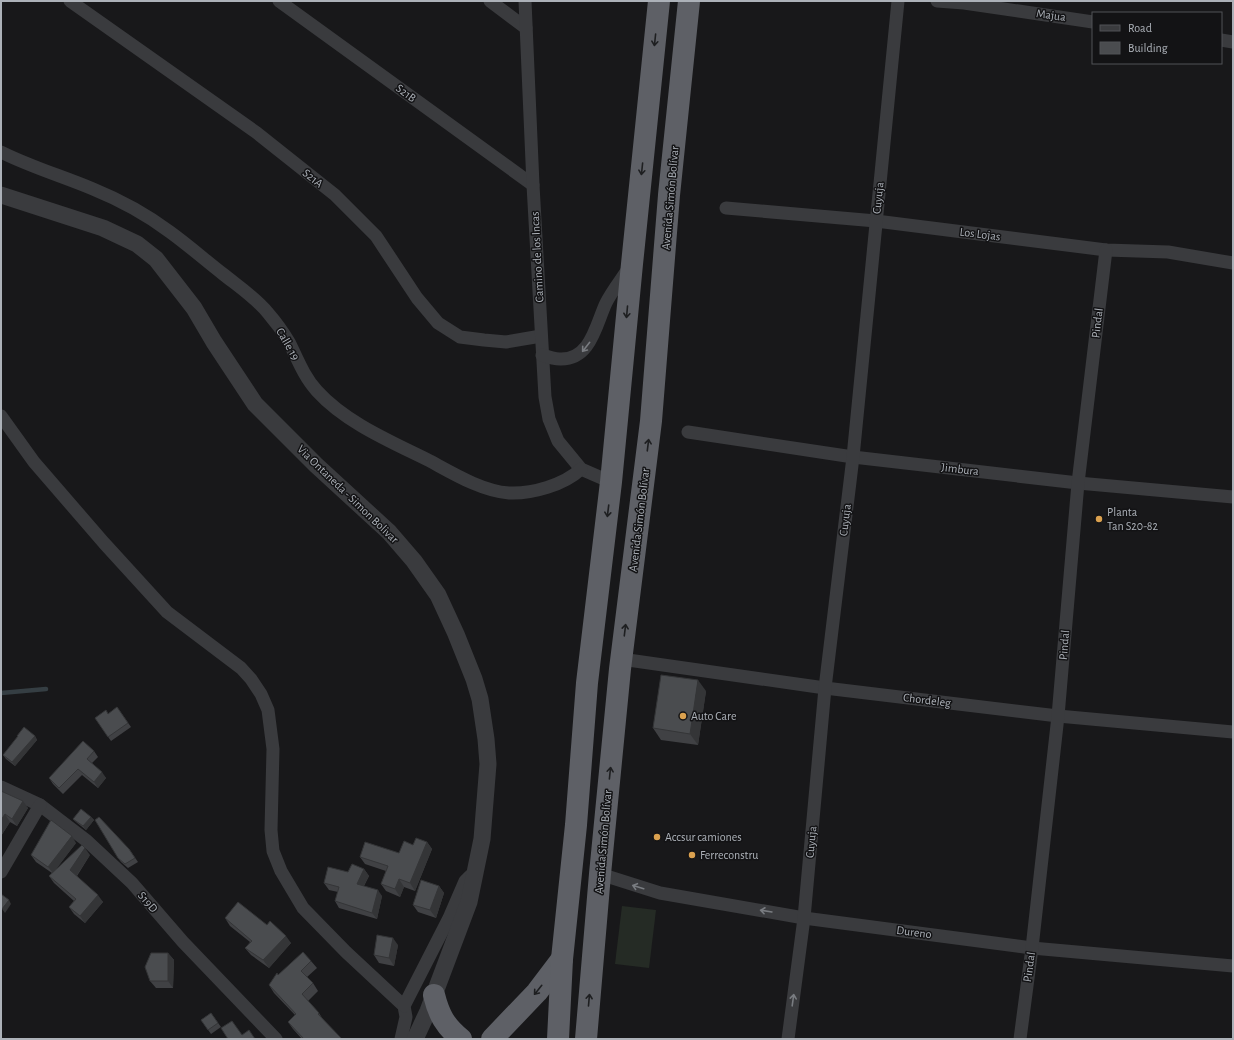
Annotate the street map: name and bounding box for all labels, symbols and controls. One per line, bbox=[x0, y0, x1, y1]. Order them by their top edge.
street label: Majua bbox=[1035, 7, 1067, 24]
legend bbox=[1092, 12, 1222, 64]
text: Road bbox=[1128, 22, 1152, 34]
one-way arrow bbox=[651, 33, 659, 46]
text: Building bbox=[1128, 42, 1168, 54]
street label: S21B bbox=[394, 82, 418, 104]
street label: Avenida Simón Bolívar bbox=[659, 145, 681, 251]
one-way arrow bbox=[638, 162, 645, 175]
street label: S21A bbox=[301, 166, 325, 190]
street label: Cuyuja bbox=[870, 181, 887, 215]
street label: Camino de los Incas bbox=[529, 211, 545, 303]
street label: Los Lojas bbox=[959, 226, 1001, 243]
one-way arrow bbox=[623, 305, 631, 318]
street label: Pindal bbox=[1089, 307, 1105, 339]
street label: Calle 19 bbox=[274, 326, 302, 362]
one-way arrow bbox=[581, 341, 590, 352]
one-way arrow bbox=[644, 439, 652, 452]
street label: Via Ontaneda - Simon Bolivar bbox=[295, 443, 401, 546]
street label: Jimbura bbox=[941, 461, 980, 477]
street label: Avenida Simón Bolívar bbox=[627, 467, 651, 573]
street label: Cuyuja bbox=[837, 503, 854, 537]
one-way arrow bbox=[604, 504, 611, 517]
place label: Planta Tan S20-82 bbox=[1107, 506, 1159, 532]
marker: Planta Tan S20-82 bbox=[1094, 514, 1104, 524]
one-way arrow bbox=[621, 624, 629, 637]
street label: Pindal bbox=[1057, 630, 1071, 660]
street label: Chordeleg bbox=[902, 691, 952, 709]
place label: Auto Care bbox=[691, 710, 736, 722]
marker: Auto Care bbox=[678, 711, 688, 721]
one-way arrow bbox=[606, 767, 613, 780]
street label: Avenida Simón Bolívar bbox=[592, 789, 614, 895]
street label: Cuyuja bbox=[804, 825, 819, 859]
place label: Accsur camiones bbox=[665, 831, 742, 843]
marker: Accsur camiones bbox=[652, 832, 662, 842]
place label: Ferreconstru bbox=[700, 849, 758, 861]
marker: Ferreconstru bbox=[687, 850, 697, 860]
one-way arrow bbox=[632, 883, 645, 890]
street label: S19D bbox=[136, 889, 160, 915]
one-way arrow bbox=[759, 907, 772, 915]
street label: Dureno bbox=[896, 924, 932, 940]
street label: Pindal bbox=[1021, 951, 1037, 983]
one-way arrow bbox=[534, 984, 543, 995]
one-way arrow bbox=[586, 994, 593, 1007]
one-way arrow bbox=[789, 994, 797, 1007]

